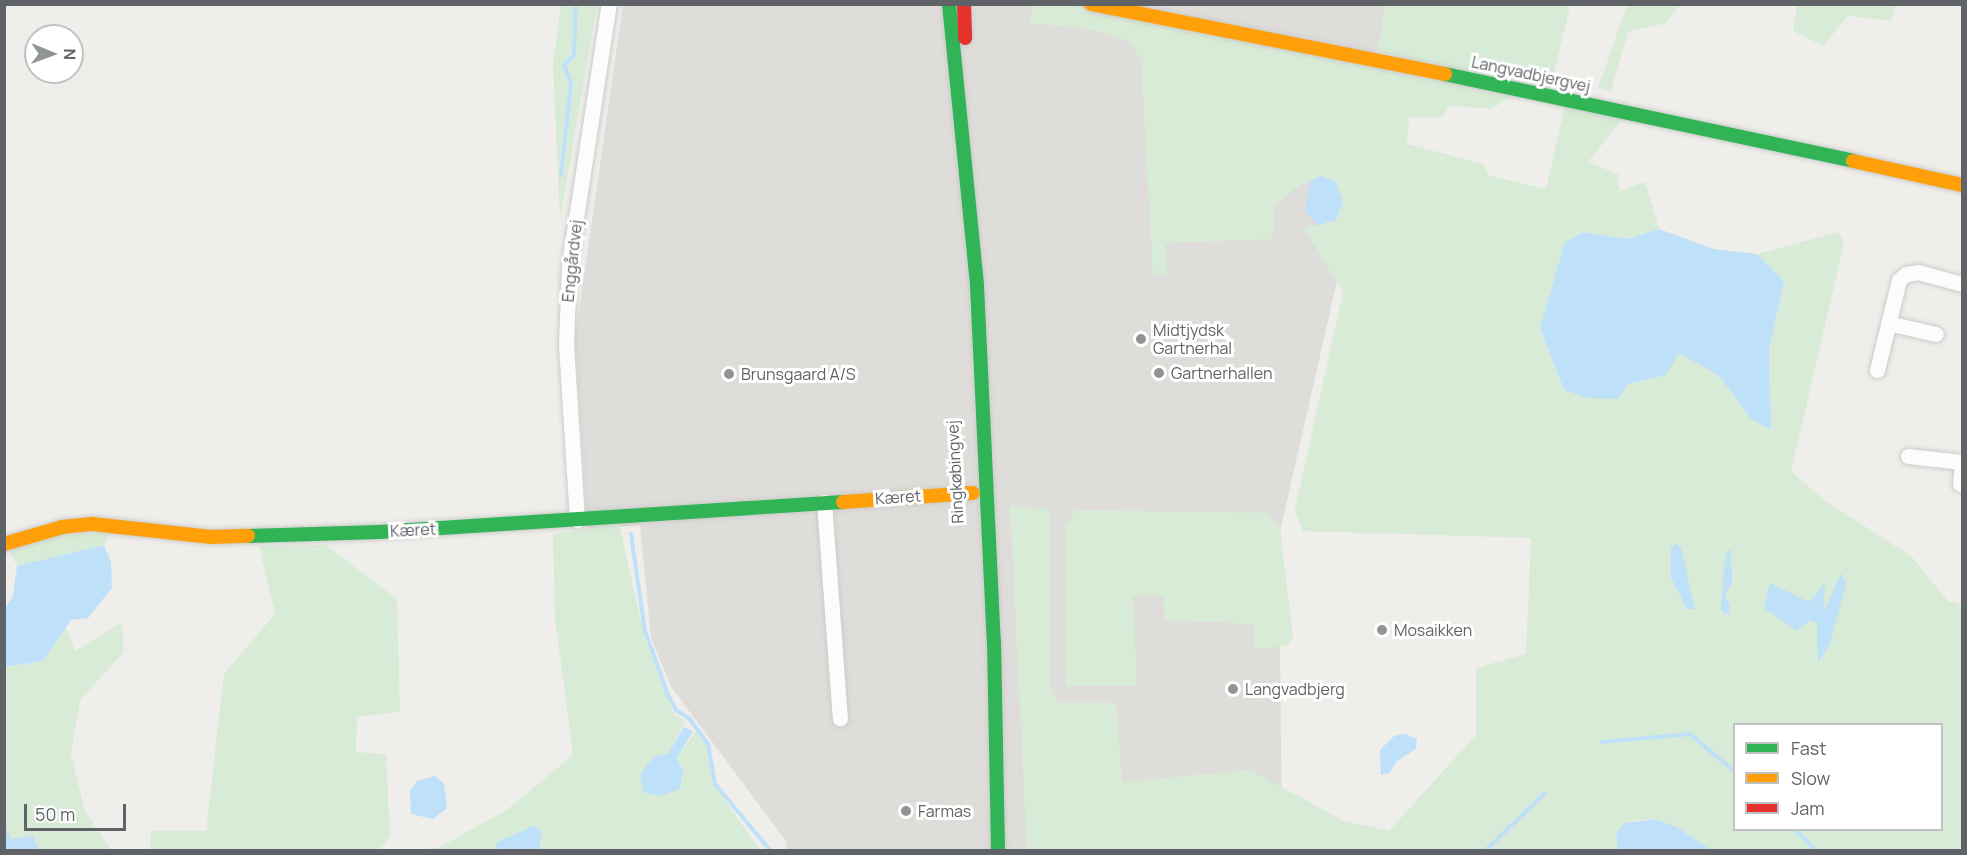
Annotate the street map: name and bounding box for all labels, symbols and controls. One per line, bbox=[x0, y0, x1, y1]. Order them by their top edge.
north arrow bbox=[24, 24, 84, 84]
text: N bbox=[59, 48, 81, 60]
street label: Langvadbjergvej bbox=[1470, 52, 1592, 96]
street label: Enggårdvej bbox=[558, 219, 586, 303]
place label: Midtjydsk Gartnerhal bbox=[1153, 320, 1232, 358]
marker: Midtjydsk Gartnerhal bbox=[1134, 332, 1148, 346]
place label: Gartnerhallen bbox=[1171, 363, 1272, 383]
place label: Brunsgaard A/S bbox=[741, 364, 856, 384]
marker: Gartnerhallen bbox=[1152, 366, 1166, 380]
marker: Brunsgaard A/S bbox=[722, 367, 736, 381]
street label: Ringkøbingvej bbox=[943, 420, 967, 524]
street label: Kæret bbox=[874, 486, 922, 508]
street label: Kæret bbox=[390, 519, 436, 541]
place label: Mosaikken bbox=[1394, 620, 1472, 640]
marker: Mosaikken bbox=[1375, 623, 1389, 637]
place label: Langvadbjerg bbox=[1245, 679, 1345, 699]
marker: Langvadbjerg bbox=[1226, 682, 1240, 696]
legend bbox=[1733, 723, 1943, 831]
text: Fast bbox=[1791, 736, 1826, 760]
text: Slow bbox=[1791, 766, 1830, 790]
scale bar bbox=[27, 792, 129, 830]
text: Jam bbox=[1791, 796, 1825, 820]
place label: Farmas bbox=[918, 801, 971, 821]
text: 50 m bbox=[35, 802, 75, 826]
marker: Farmas bbox=[899, 804, 913, 818]

